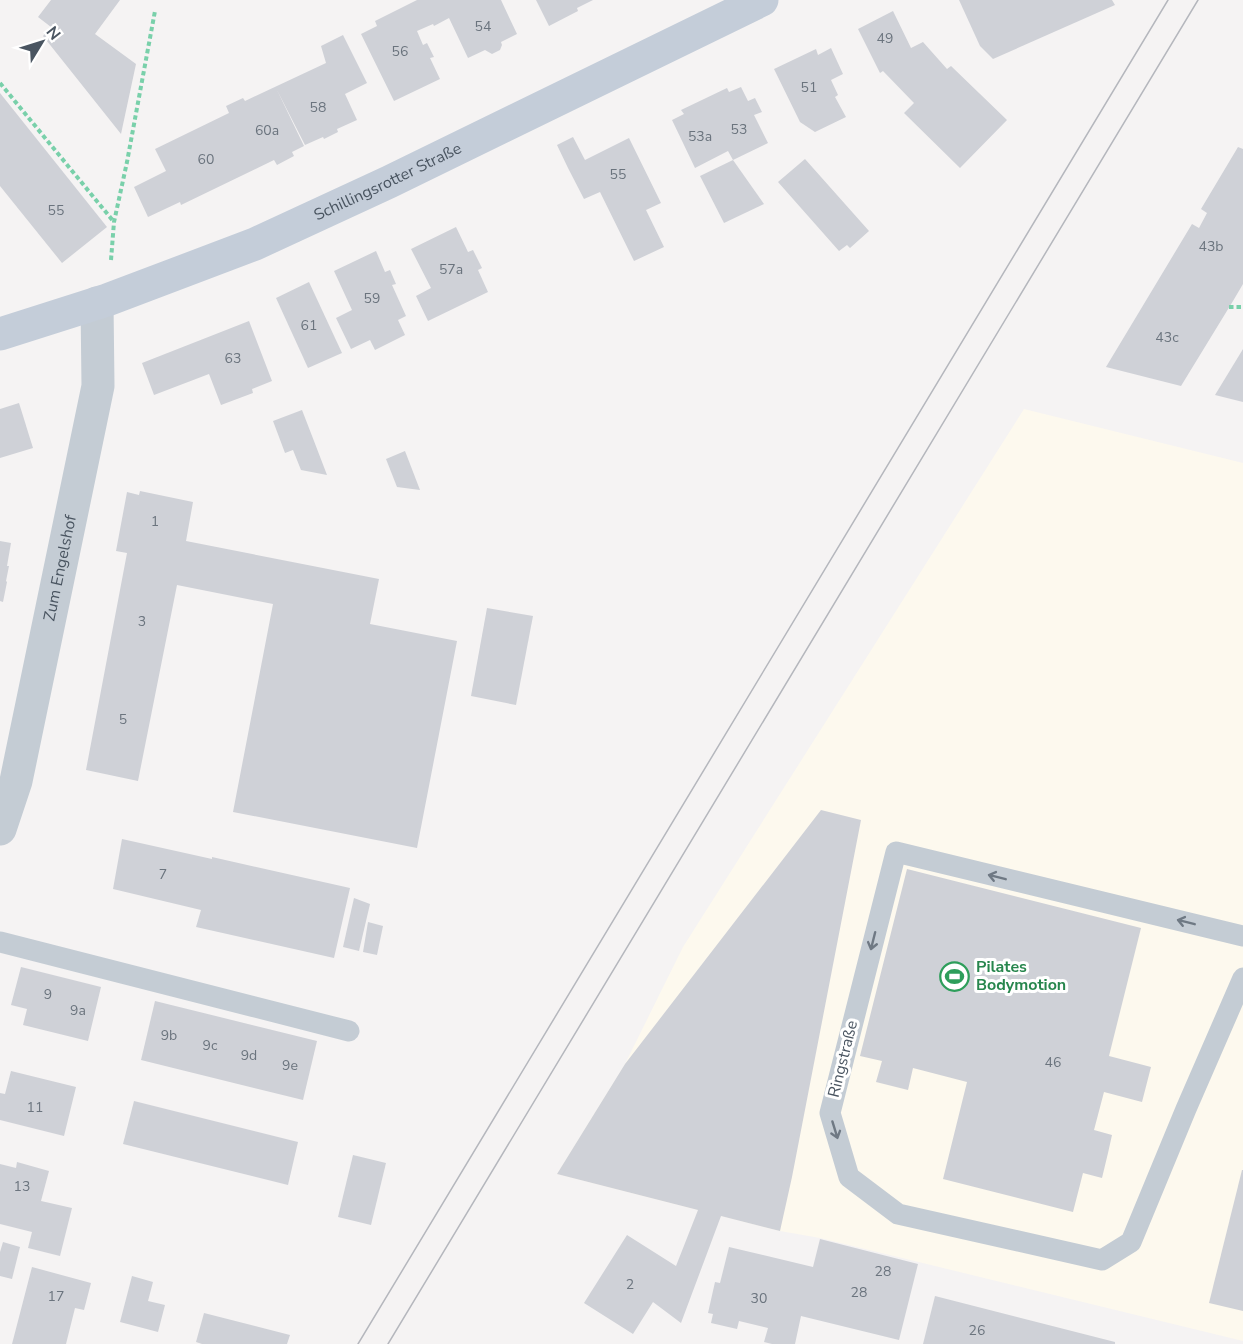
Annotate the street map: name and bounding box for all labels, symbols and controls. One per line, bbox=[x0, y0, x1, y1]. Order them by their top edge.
north arrow bbox=[12, 12, 72, 72]
house number: 54 bbox=[475, 17, 491, 36]
text: N bbox=[41, 22, 65, 45]
house number: 49 bbox=[877, 29, 893, 48]
house number: 56 bbox=[392, 42, 408, 61]
house number: 51 bbox=[801, 78, 817, 97]
house number: 58 bbox=[310, 98, 326, 117]
house number: 53 bbox=[731, 120, 747, 139]
house number: 60a bbox=[255, 121, 279, 140]
house number: 53a bbox=[688, 127, 712, 146]
street label: Schillingsrotter Straße bbox=[310, 137, 465, 226]
house number: 60 bbox=[198, 150, 214, 169]
house number: 55 bbox=[610, 165, 626, 184]
house number: 55 bbox=[48, 201, 64, 220]
house number: 43b bbox=[1199, 237, 1223, 256]
house number: 57a bbox=[439, 260, 463, 279]
house number: 59 bbox=[364, 289, 380, 308]
house number: 61 bbox=[301, 316, 317, 335]
house number: 43c bbox=[1155, 328, 1179, 347]
house number: 63 bbox=[225, 349, 241, 368]
street label: Zum Engelshof bbox=[38, 512, 82, 623]
house number: 1 bbox=[151, 512, 159, 531]
house number: 3 bbox=[138, 612, 146, 631]
house number: 5 bbox=[119, 710, 127, 729]
house number: 7 bbox=[159, 865, 167, 884]
one-way arrow bbox=[987, 870, 1006, 882]
one-way arrow bbox=[1177, 916, 1196, 928]
one-way arrow bbox=[867, 931, 879, 950]
place label: Pilates Bodymotion bbox=[976, 956, 1066, 996]
sports icon: Pilates Bodymotion bbox=[939, 960, 971, 992]
house number: 9 bbox=[44, 985, 52, 1004]
house number: 9a bbox=[70, 1001, 86, 1020]
street label: Ringstraße bbox=[823, 1018, 863, 1100]
house number: 9b bbox=[161, 1026, 177, 1045]
house number: 9c bbox=[203, 1036, 218, 1055]
house number: 9d bbox=[241, 1046, 257, 1065]
house number: 46 bbox=[1045, 1053, 1061, 1072]
house number: 9e bbox=[282, 1056, 298, 1075]
house number: 11 bbox=[27, 1098, 43, 1117]
one-way arrow bbox=[830, 1120, 841, 1139]
house number: 13 bbox=[14, 1177, 30, 1196]
house number: 28 bbox=[875, 1262, 891, 1281]
house number: 2 bbox=[626, 1275, 634, 1294]
house number: 28 bbox=[851, 1283, 867, 1302]
house number: 17 bbox=[48, 1287, 64, 1306]
house number: 30 bbox=[751, 1289, 767, 1308]
house number: 26 bbox=[969, 1321, 985, 1340]

